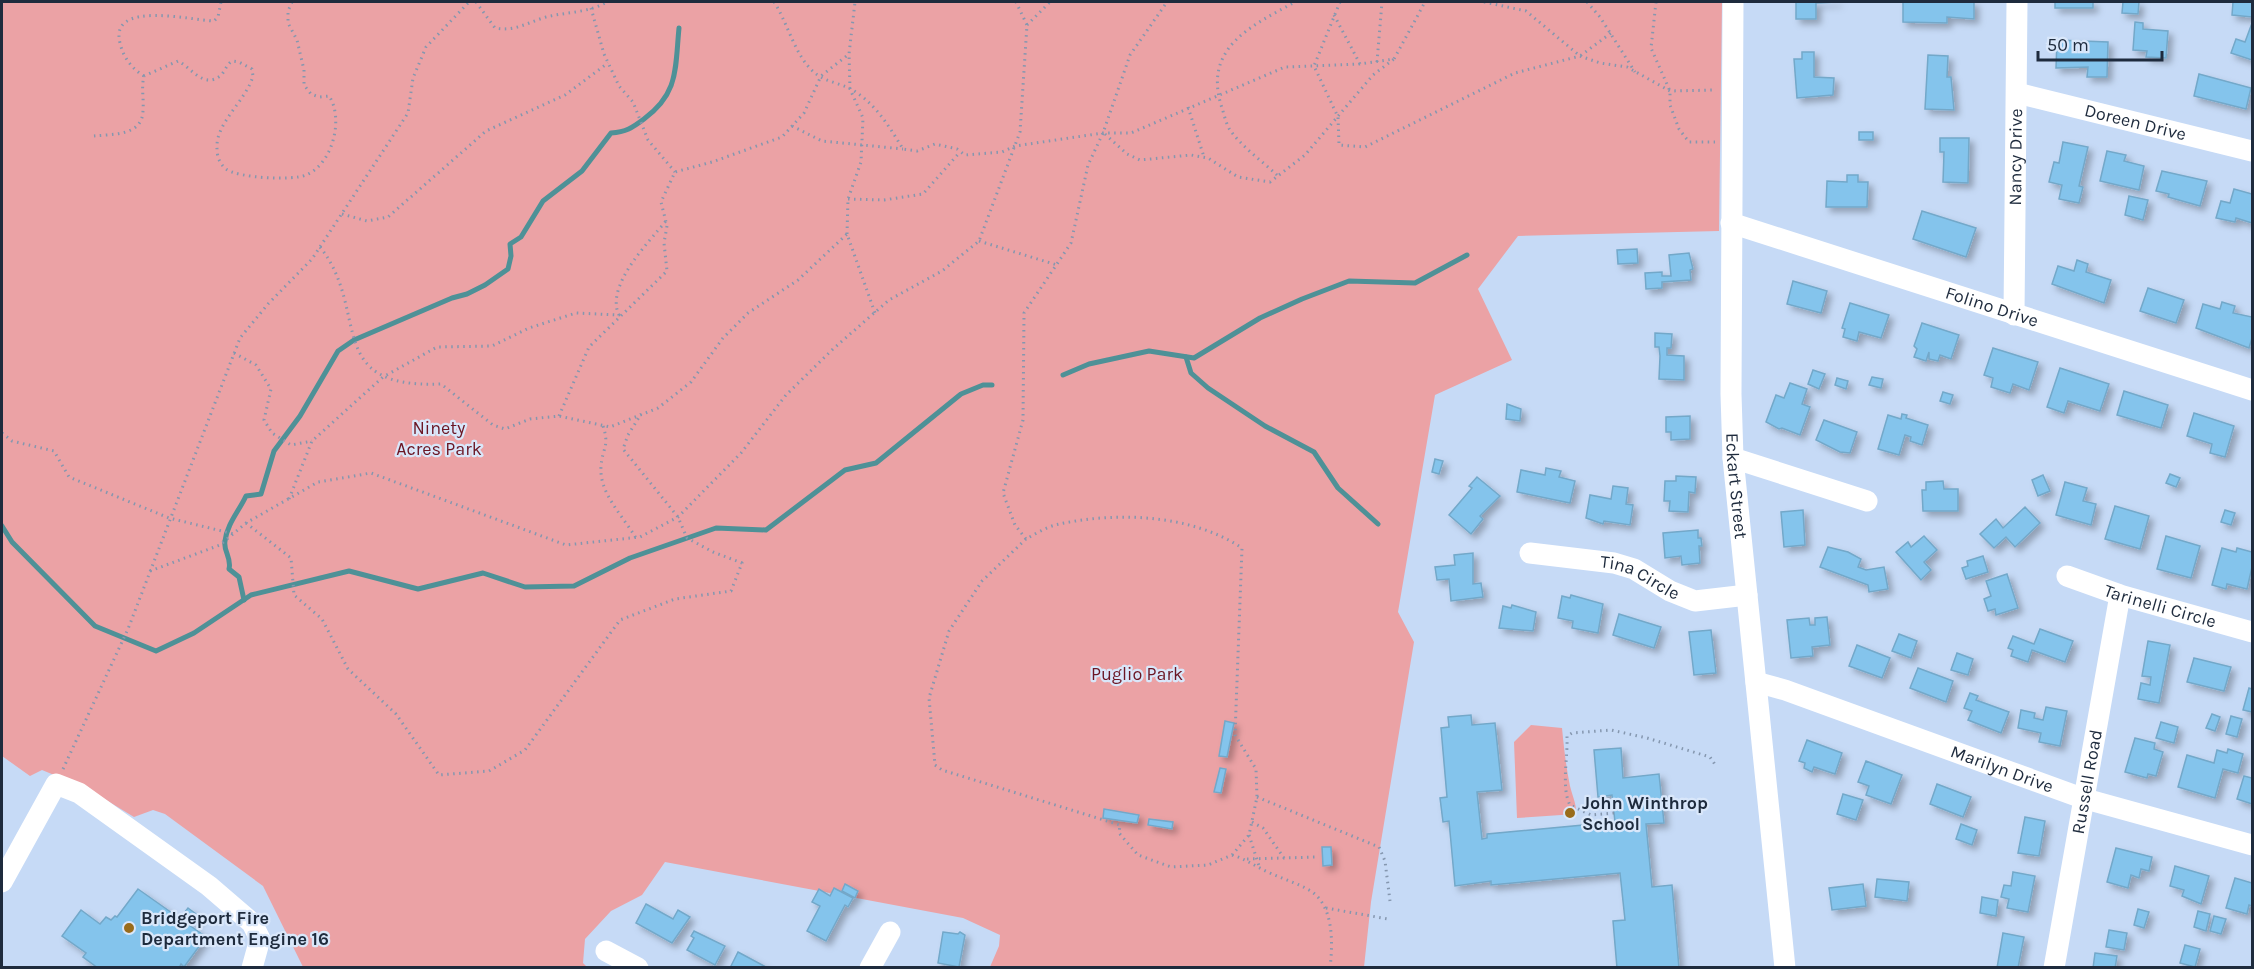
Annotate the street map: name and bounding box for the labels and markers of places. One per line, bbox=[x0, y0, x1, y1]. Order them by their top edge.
place label: John Winthrop School bbox=[1582, 792, 1708, 835]
marker: John Winthrop School bbox=[1563, 806, 1577, 820]
place label: Bridgeport Fire Department Engine 16 bbox=[141, 907, 329, 950]
marker: Bridgeport Fire Department Engine 16 bbox=[122, 921, 136, 935]

